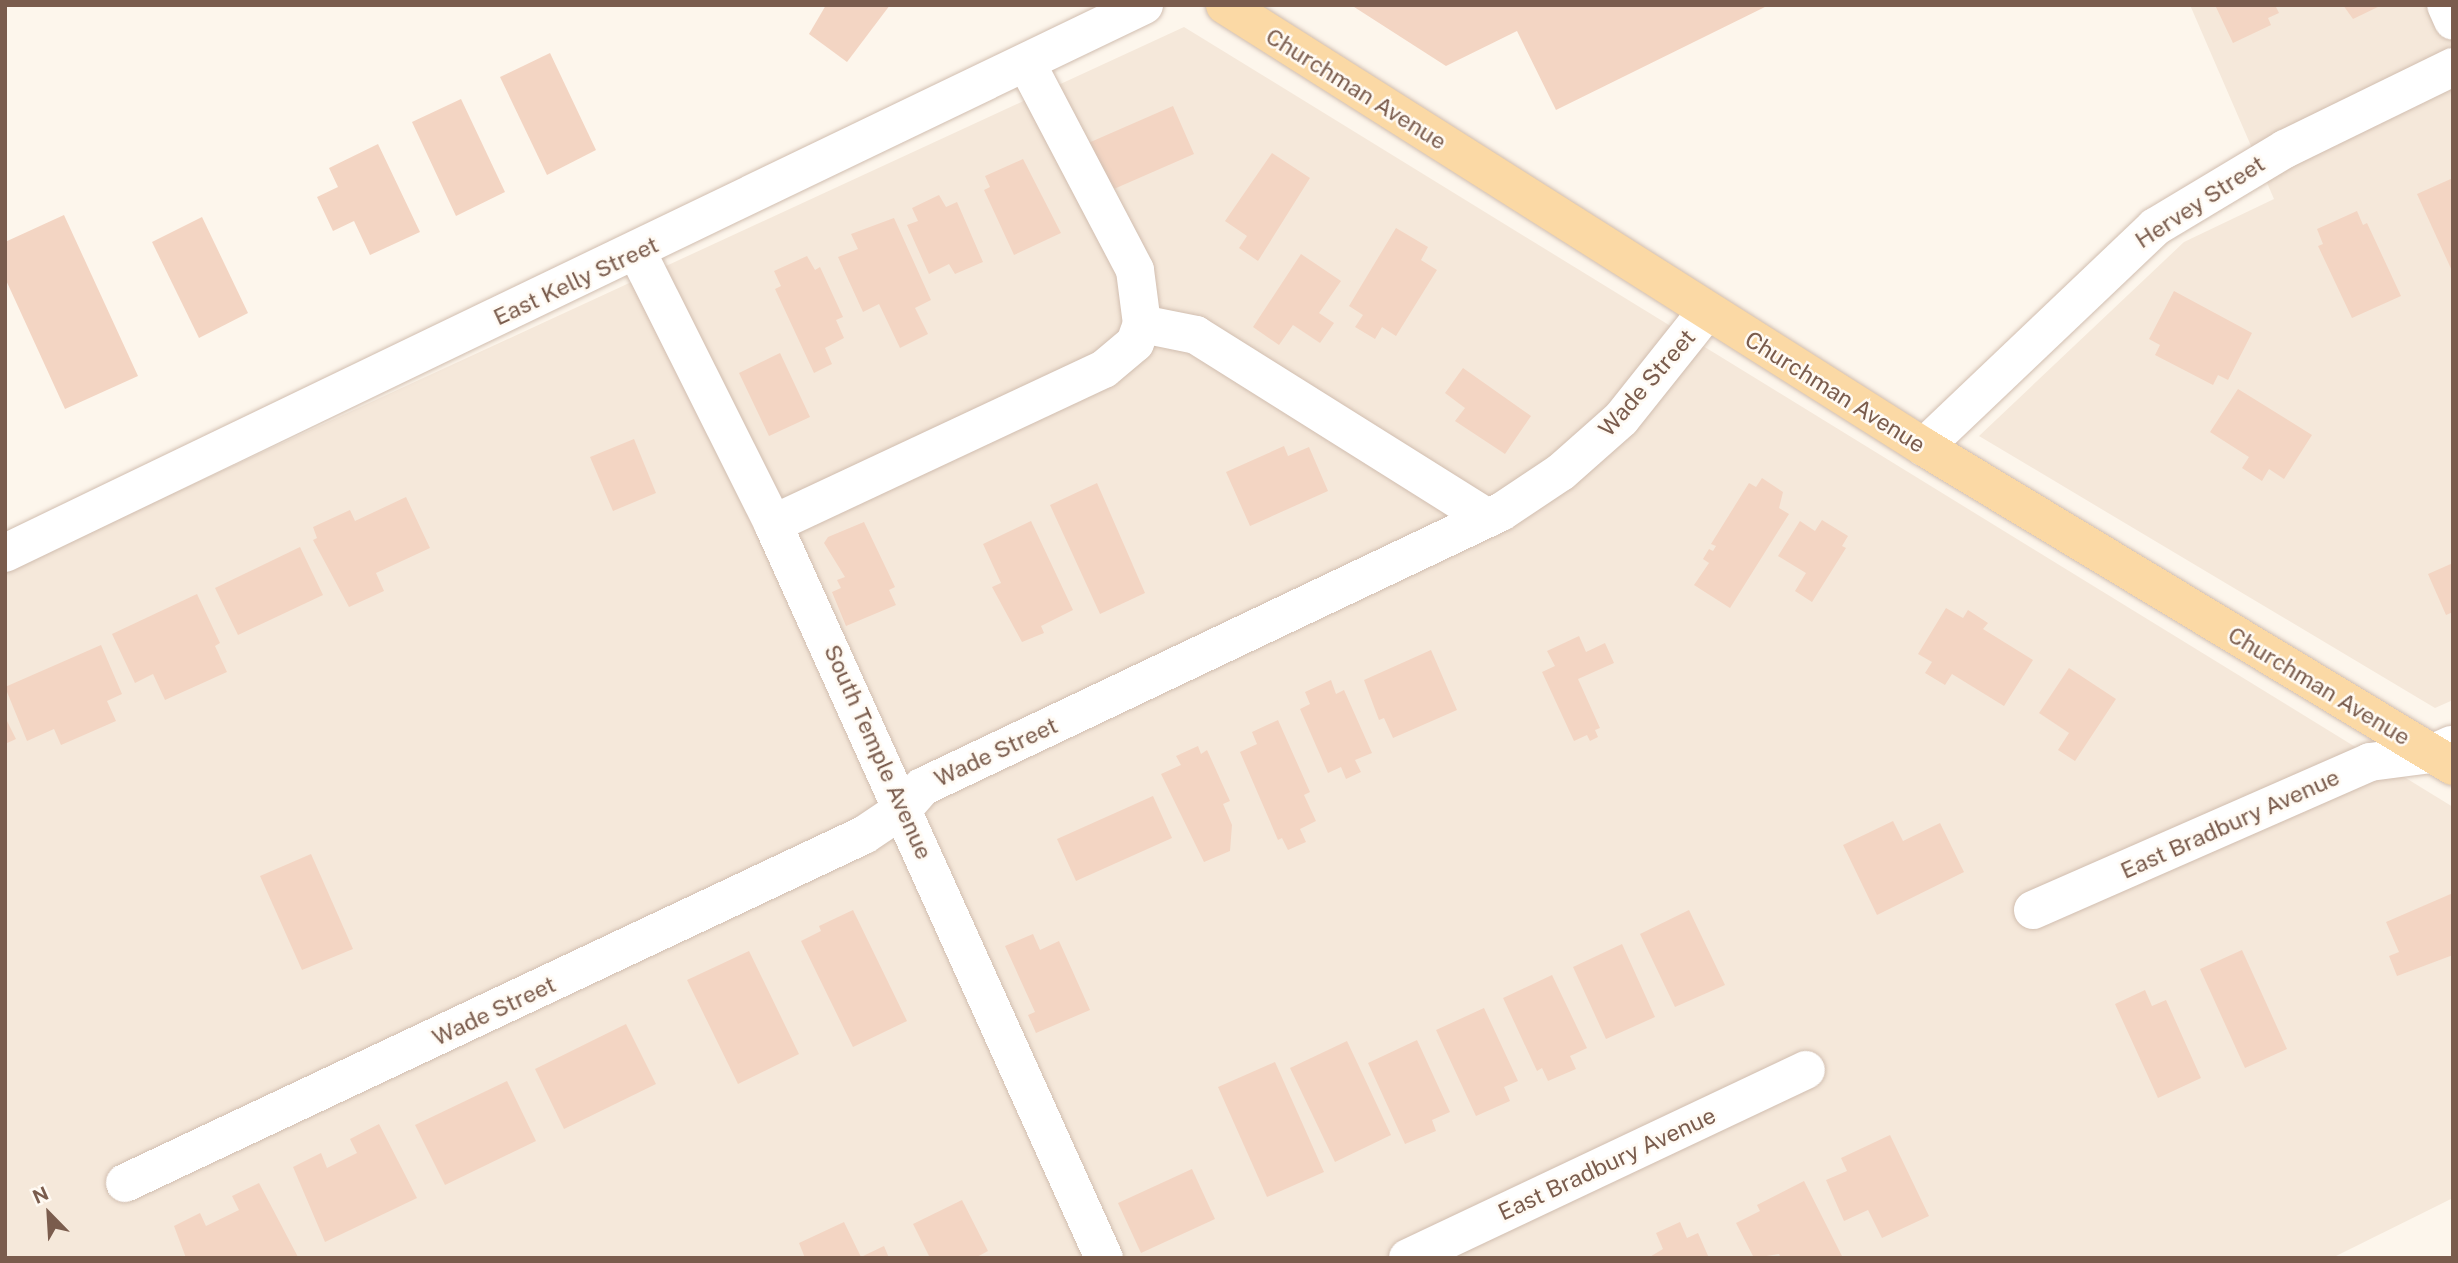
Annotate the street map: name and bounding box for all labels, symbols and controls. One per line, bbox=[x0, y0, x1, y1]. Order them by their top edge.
street label: Churchman Avenue bbox=[1261, 22, 1451, 156]
street label: Hervey Street bbox=[2130, 150, 2270, 254]
street label: East Kelly Street bbox=[489, 231, 663, 331]
street label: Wade Street bbox=[1593, 324, 1701, 442]
street label: Churchman Avenue bbox=[1740, 325, 1930, 459]
street label: Churchman Avenue bbox=[2223, 621, 2415, 751]
street label: South Temple Avenue bbox=[818, 640, 938, 864]
street label: Wade Street bbox=[930, 711, 1062, 793]
street label: East Bradbury Avenue bbox=[2116, 763, 2344, 885]
street label: Wade Street bbox=[428, 970, 560, 1052]
street label: East Bradbury Avenue bbox=[1494, 1101, 1720, 1227]
north arrow bbox=[14, 1179, 84, 1249]
text: N bbox=[29, 1182, 52, 1208]

